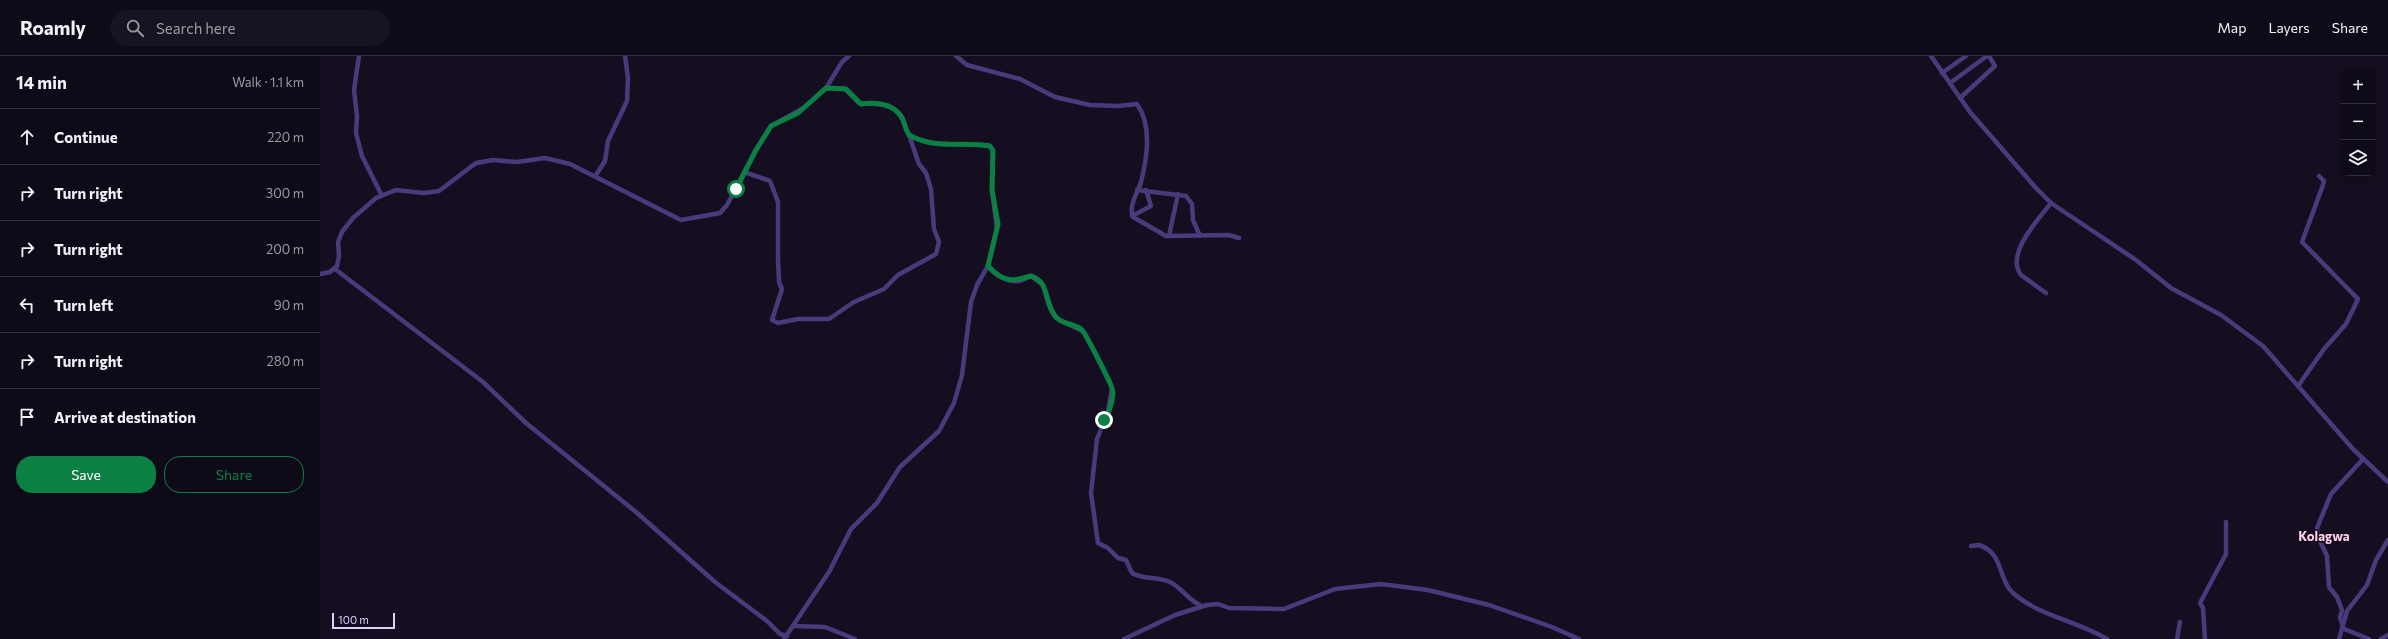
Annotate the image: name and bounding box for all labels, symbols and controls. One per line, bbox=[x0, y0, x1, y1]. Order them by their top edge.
search box bbox=[110, 10, 390, 46]
text: Roamly bbox=[20, 16, 86, 39]
icon: search bbox=[124, 17, 146, 39]
text: Search here bbox=[156, 19, 235, 37]
text: Map bbox=[2218, 19, 2246, 36]
text: Layers bbox=[2268, 19, 2310, 36]
text: Share bbox=[2332, 19, 2368, 36]
map controls bbox=[2340, 68, 2376, 176]
button: + bbox=[2340, 68, 2376, 104]
text: 14 min bbox=[16, 72, 67, 93]
text: Walk · 1.1 km bbox=[232, 74, 304, 90]
button: − bbox=[2340, 104, 2376, 140]
icon: ahead bbox=[16, 126, 38, 148]
text: Continue bbox=[54, 128, 118, 146]
text: 220 m bbox=[267, 129, 304, 145]
button: layers bbox=[2340, 140, 2376, 176]
route start bbox=[727, 180, 745, 198]
icon: right bbox=[16, 182, 38, 204]
text: Turn right bbox=[54, 184, 123, 202]
text: 300 m bbox=[266, 185, 304, 201]
icon: right bbox=[16, 238, 38, 260]
text: Turn right bbox=[54, 240, 123, 258]
text: 200 m bbox=[266, 241, 304, 257]
icon: left bbox=[16, 294, 38, 316]
text: Turn left bbox=[54, 296, 113, 314]
text: 90 m bbox=[274, 297, 304, 313]
icon: right bbox=[16, 350, 38, 372]
text: Turn right bbox=[54, 352, 123, 370]
text: 280 m bbox=[267, 353, 304, 369]
icon: arrive bbox=[16, 406, 38, 428]
text: Arrive at destination bbox=[54, 408, 196, 426]
route end bbox=[1095, 411, 1113, 429]
button: Save bbox=[16, 456, 156, 493]
button: Share bbox=[164, 456, 304, 493]
district label: Kolagwa bbox=[2298, 528, 2350, 544]
scale bar bbox=[332, 611, 395, 630]
text: 100 m bbox=[338, 613, 369, 626]

